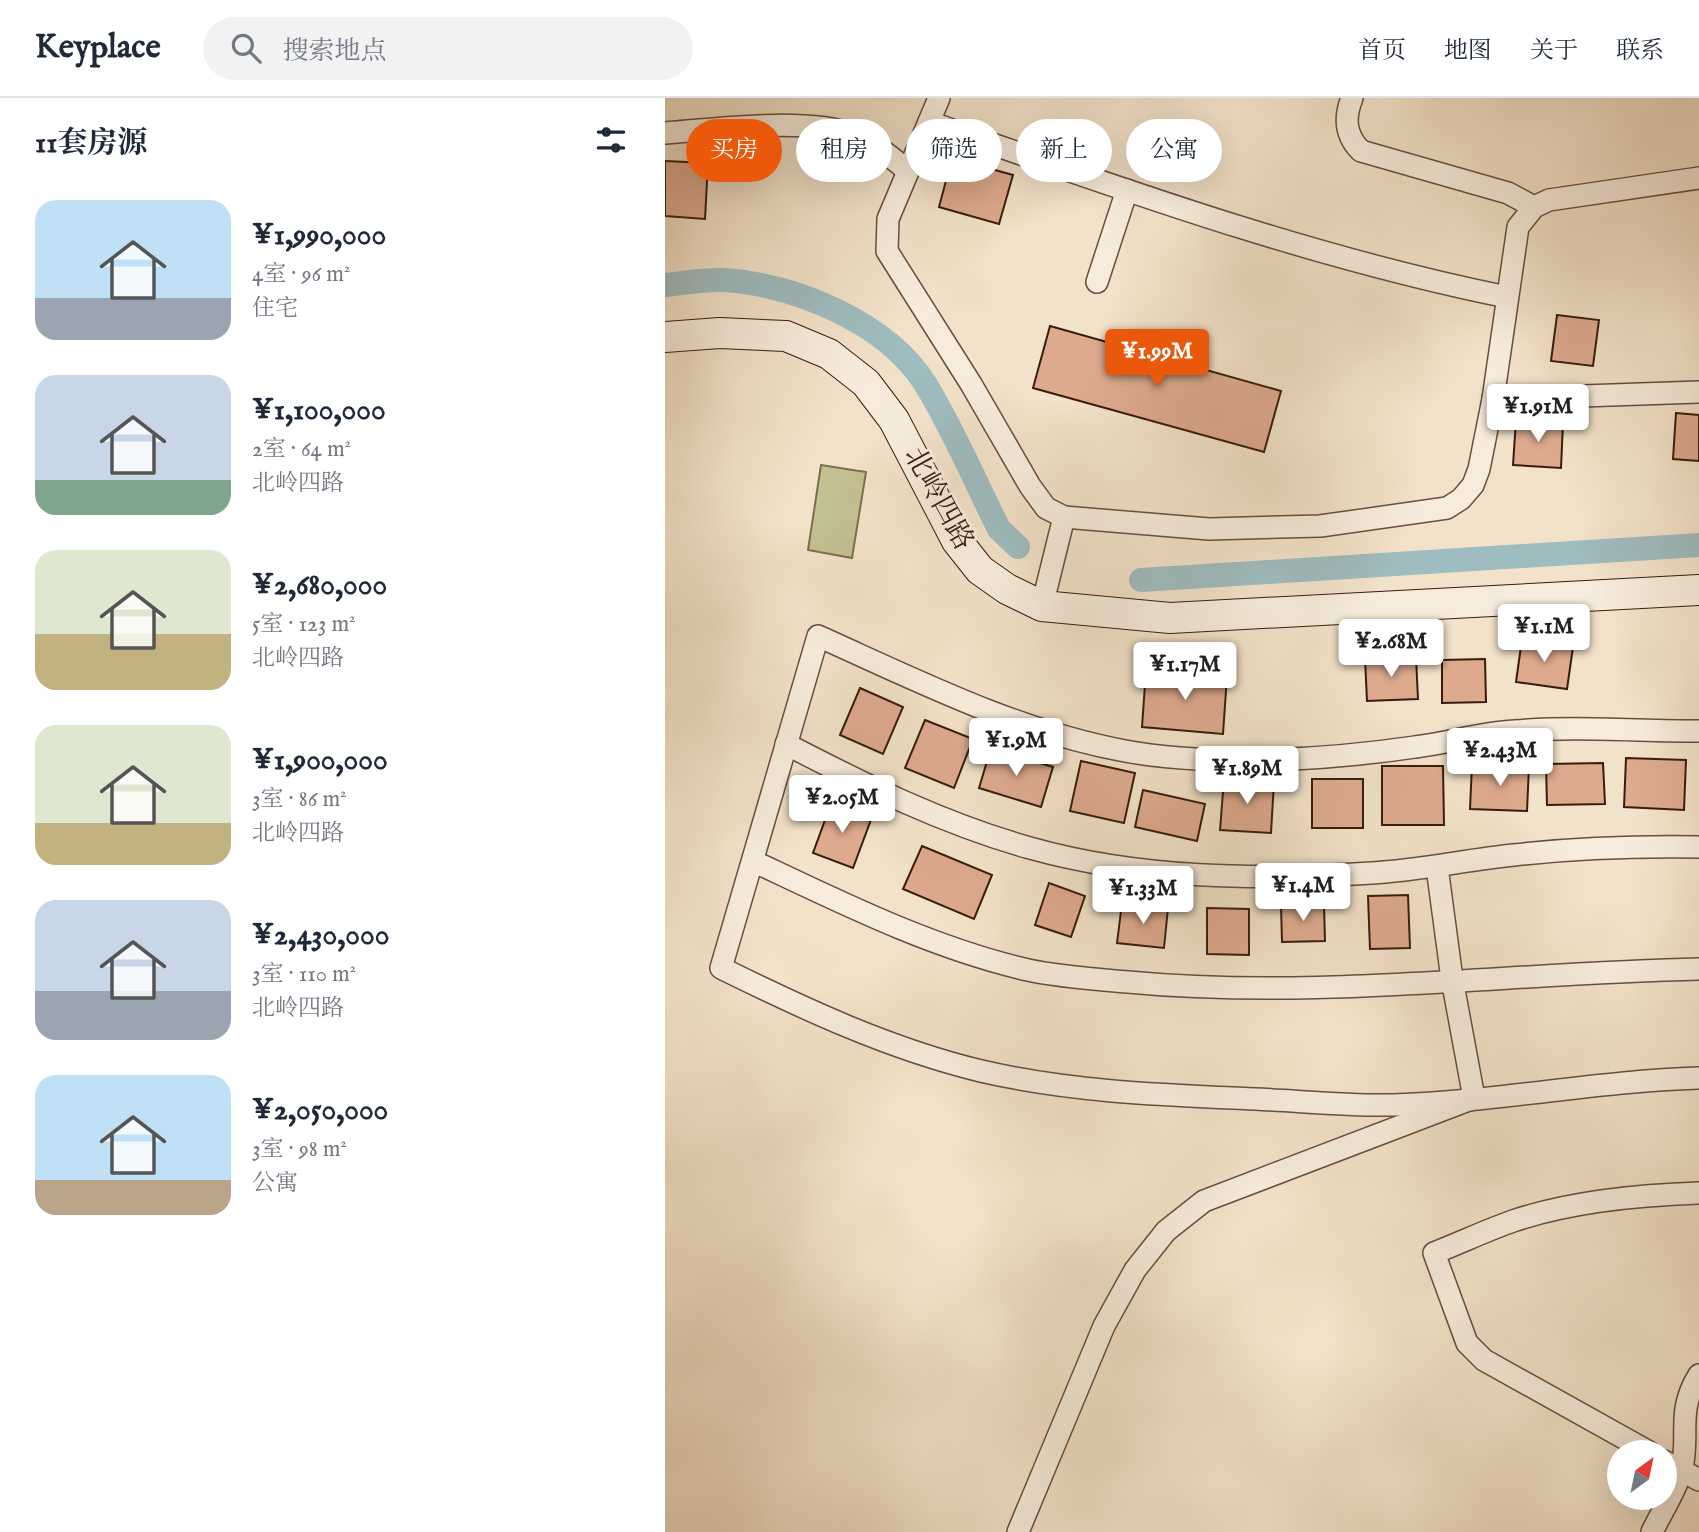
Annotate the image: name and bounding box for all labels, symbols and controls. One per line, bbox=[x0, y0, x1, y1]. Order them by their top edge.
search box bbox=[203, 17, 693, 80]
text: Keyplace bbox=[35, 27, 161, 69]
icon: search bbox=[227, 29, 265, 67]
text: 搜索地点 bbox=[283, 35, 387, 68]
text: 首页 bbox=[1358, 36, 1406, 67]
text: 地图 bbox=[1444, 36, 1492, 67]
text: 关于 bbox=[1530, 36, 1578, 67]
text: 联系 bbox=[1616, 36, 1664, 67]
chip: 买房 bbox=[686, 119, 782, 182]
chip: 租房 bbox=[796, 119, 892, 182]
chip: 筛选 bbox=[906, 119, 1002, 182]
chip: 新上 bbox=[1016, 119, 1112, 182]
chip: 公寓 bbox=[1126, 119, 1222, 182]
icon: filters bbox=[592, 121, 630, 159]
text: 11套房源 bbox=[35, 125, 147, 163]
text: ¥1,990,000 bbox=[252, 217, 386, 255]
icon: home bbox=[91, 228, 175, 312]
text: 4室 · 96 m² bbox=[252, 260, 350, 289]
text: 住宅 bbox=[252, 294, 298, 323]
pin: ¥1.99M bbox=[1100, 330, 1214, 389]
text: ¥1.99M bbox=[1121, 337, 1193, 366]
pin: ¥1.91M bbox=[1481, 384, 1595, 444]
text: ¥1,100,000 bbox=[252, 392, 386, 430]
text: ¥1.91M bbox=[1503, 392, 1573, 421]
icon: home bbox=[91, 403, 175, 487]
text: 2室 · 64 m² bbox=[252, 435, 351, 464]
street label: 北岭四路 bbox=[896, 442, 980, 556]
text: 北岭四路 bbox=[252, 469, 344, 498]
text: ¥2,680,000 bbox=[252, 567, 387, 605]
icon: home bbox=[91, 578, 175, 662]
pin: ¥1.1M bbox=[1495, 604, 1593, 664]
text: 5室 · 123 m² bbox=[252, 610, 356, 639]
text: ¥1.1M bbox=[1514, 612, 1574, 641]
pin: ¥2.68M bbox=[1334, 620, 1448, 679]
text: ¥2.68M bbox=[1355, 627, 1427, 656]
pin: ¥1.17M bbox=[1128, 642, 1242, 702]
text: 北岭四路 bbox=[252, 644, 344, 673]
text: ¥1.17M bbox=[1149, 650, 1221, 679]
pin: ¥1.9M bbox=[967, 718, 1065, 778]
text: ¥1.9M bbox=[985, 726, 1047, 755]
pin: ¥2.43M bbox=[1443, 728, 1557, 788]
text: ¥2.43M bbox=[1463, 736, 1537, 765]
text: ¥1,900,000 bbox=[252, 742, 388, 780]
pin: ¥1.89M bbox=[1190, 746, 1304, 806]
icon: home bbox=[91, 753, 175, 837]
text: ¥1.89M bbox=[1212, 754, 1282, 783]
pin: ¥2.05M bbox=[785, 776, 899, 835]
text: ¥2.05M bbox=[805, 783, 879, 812]
text: 3室 · 86 m² bbox=[252, 785, 347, 814]
text: 北岭四路 bbox=[252, 819, 344, 848]
pin: ¥1.4M bbox=[1254, 864, 1352, 923]
pin: ¥1.33M bbox=[1086, 866, 1200, 926]
text: ¥1.4M bbox=[1271, 871, 1335, 900]
text: ¥1.33M bbox=[1108, 874, 1178, 903]
text: ¥2,430,000 bbox=[252, 917, 390, 955]
icon: home bbox=[91, 928, 175, 1012]
text: 3室 · 110 m² bbox=[252, 960, 356, 989]
text: 北岭四路 bbox=[252, 994, 344, 1023]
text: ¥2,050,000 bbox=[252, 1092, 388, 1130]
icon: home bbox=[91, 1103, 175, 1187]
text: 3室 · 98 m² bbox=[252, 1135, 347, 1164]
text: 公寓 bbox=[252, 1169, 298, 1198]
north arrow bbox=[1607, 1440, 1677, 1510]
map controls bbox=[1607, 1440, 1677, 1510]

